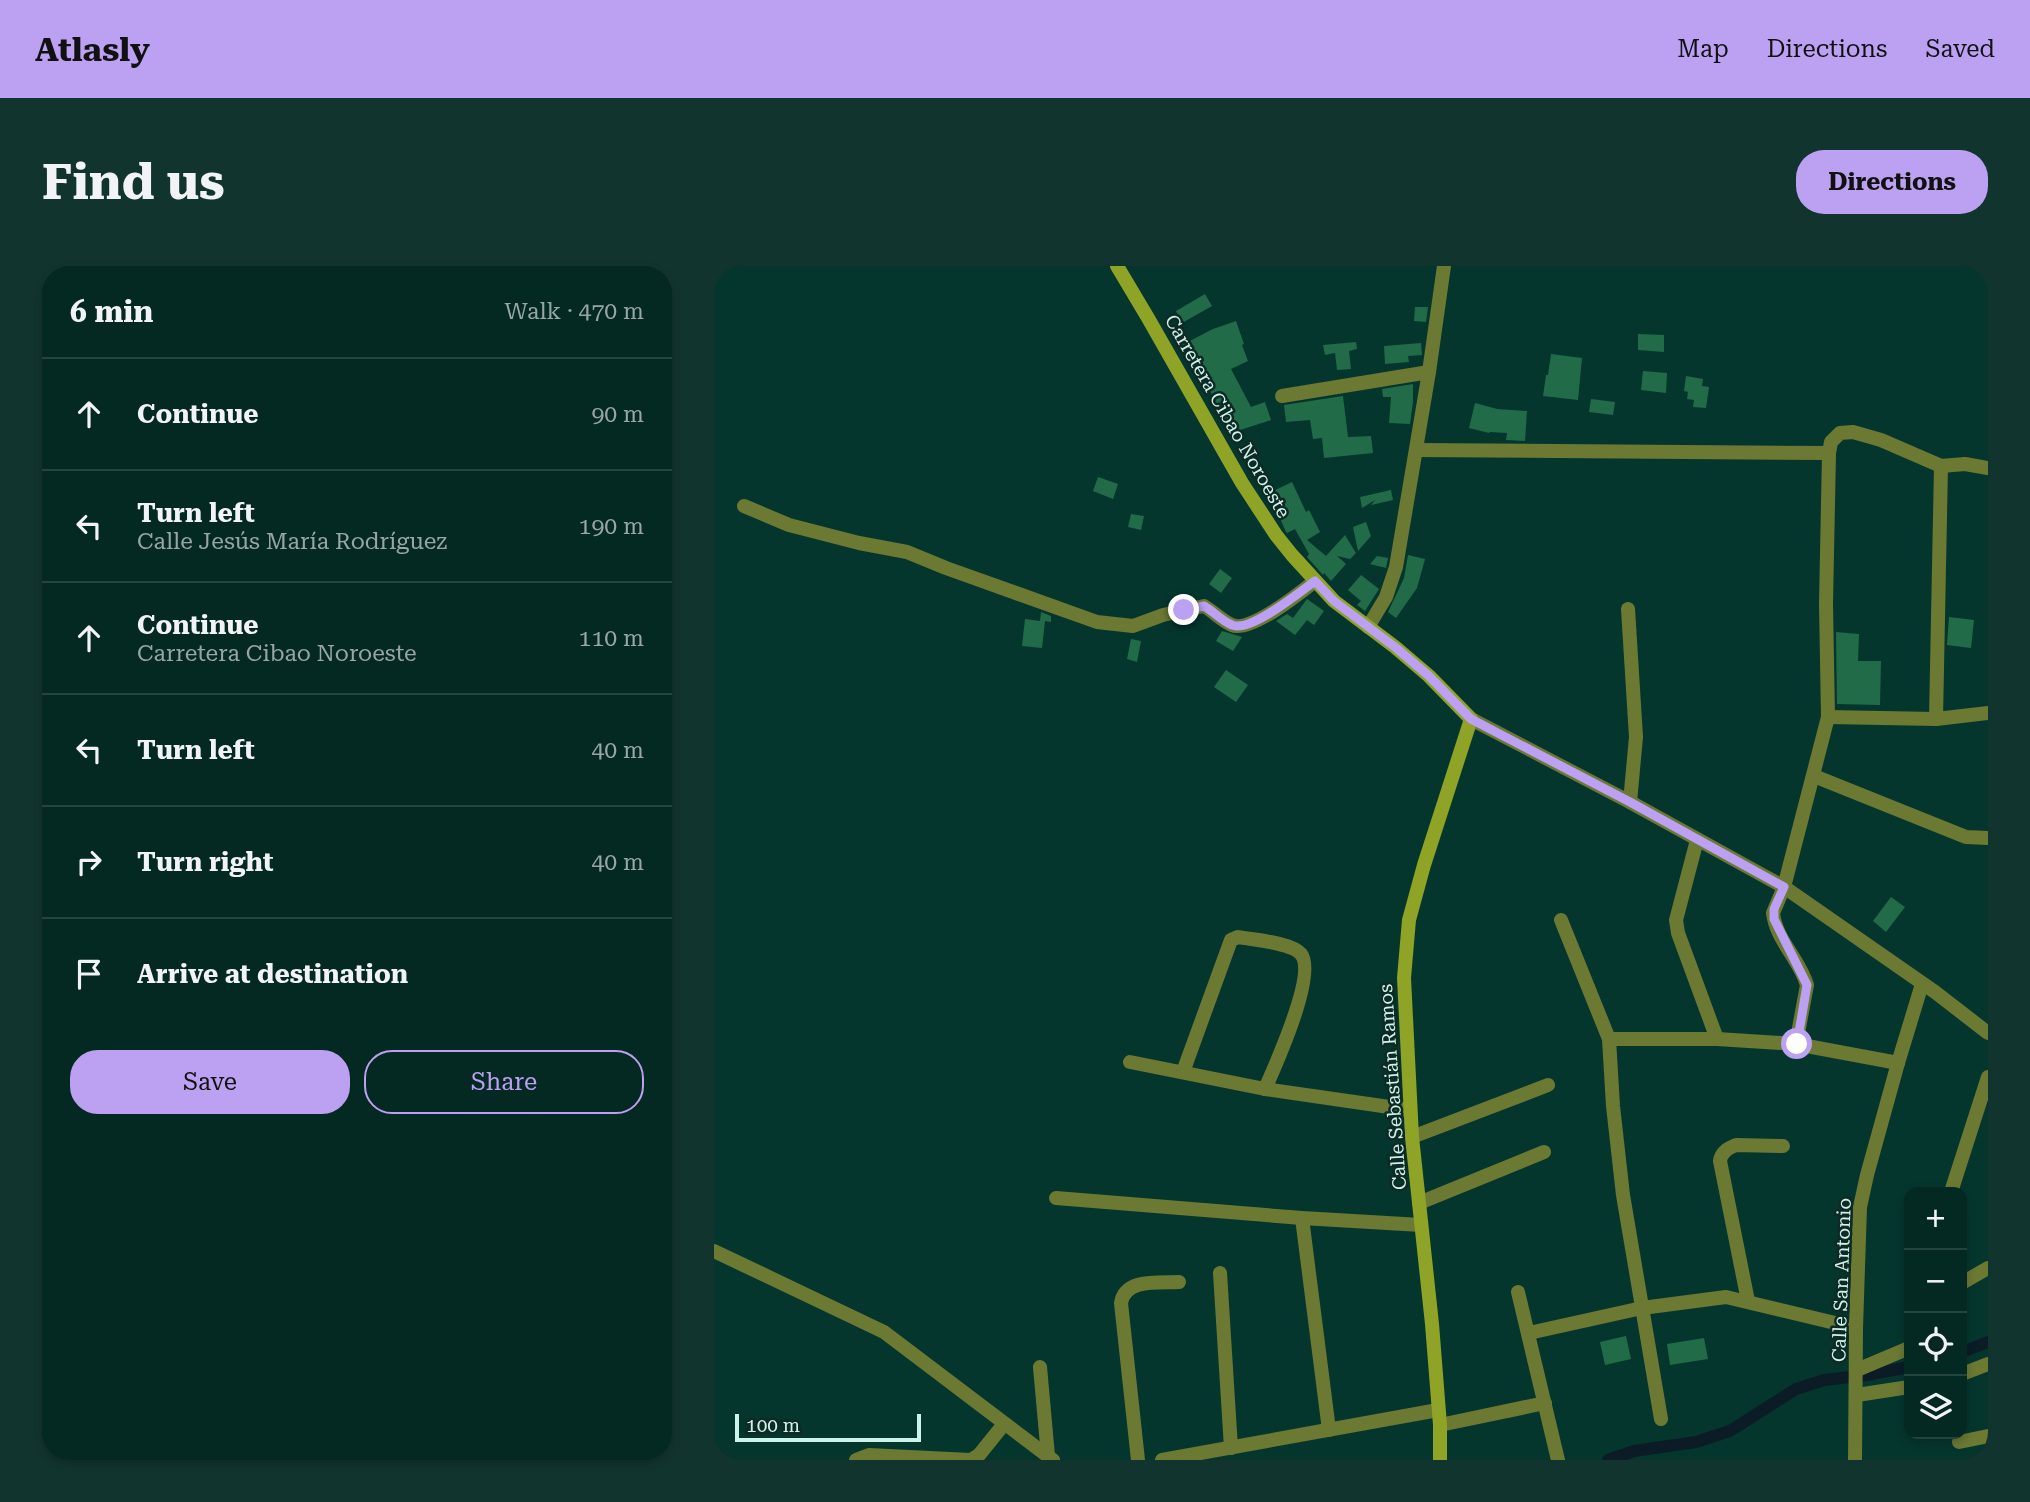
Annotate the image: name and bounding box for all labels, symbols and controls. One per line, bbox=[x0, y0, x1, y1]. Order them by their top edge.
text: Atlasly bbox=[35, 30, 150, 69]
text: Map bbox=[1677, 35, 1729, 63]
text: Directions bbox=[1767, 35, 1887, 63]
text: Saved bbox=[1925, 35, 1995, 63]
button: Directions bbox=[1796, 150, 1988, 214]
text: Find us bbox=[42, 154, 225, 211]
text: 6 min bbox=[70, 294, 153, 329]
text: Walk · 470 m bbox=[505, 298, 644, 325]
street label: Carretera Cibao Noroeste bbox=[1160, 310, 1295, 522]
icon: ahead bbox=[70, 395, 108, 433]
text: Continue bbox=[137, 399, 259, 429]
text: 90 m bbox=[591, 401, 644, 428]
text: Turn left bbox=[137, 498, 255, 528]
icon: left bbox=[70, 507, 108, 545]
text: 190 m bbox=[579, 513, 644, 540]
text: Calle Jesús María Rodríguez bbox=[137, 528, 447, 555]
route end bbox=[1168, 594, 1199, 625]
text: Continue bbox=[137, 610, 259, 640]
icon: ahead bbox=[70, 619, 108, 657]
text: 110 m bbox=[579, 625, 644, 652]
text: Carretera Cibao Noroeste bbox=[137, 640, 417, 667]
icon: left bbox=[70, 731, 108, 769]
text: Turn left bbox=[137, 735, 255, 765]
text: 40 m bbox=[591, 737, 644, 764]
icon: right bbox=[70, 843, 108, 881]
text: Turn right bbox=[137, 847, 273, 877]
text: 40 m bbox=[591, 849, 644, 876]
icon: arrive bbox=[70, 955, 108, 993]
text: Arrive at destination bbox=[137, 959, 408, 989]
street label: Calle Sebastián Ramos bbox=[1374, 983, 1411, 1191]
route start bbox=[1781, 1028, 1812, 1059]
button: Save bbox=[70, 1050, 350, 1114]
button: Share bbox=[364, 1050, 644, 1114]
map controls bbox=[1904, 1187, 1967, 1439]
button: + bbox=[1904, 1187, 1967, 1250]
street label: Calle San Antonio bbox=[1827, 1198, 1856, 1363]
button: − bbox=[1904, 1250, 1967, 1313]
button: locate bbox=[1904, 1313, 1967, 1376]
button: layers bbox=[1904, 1376, 1967, 1439]
scale bar bbox=[735, 1411, 920, 1443]
text: 100 m bbox=[746, 1414, 800, 1437]

